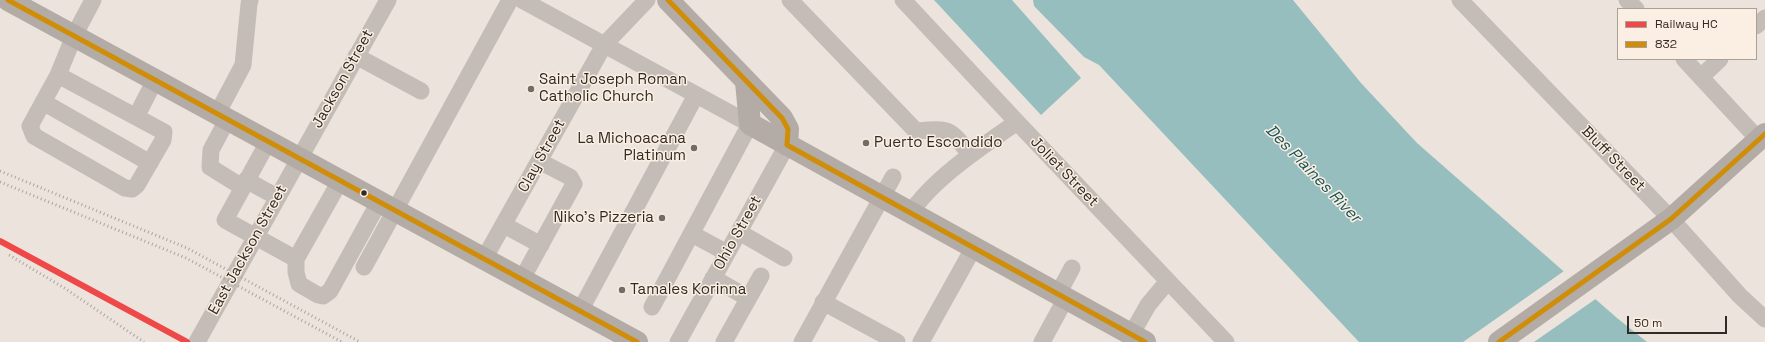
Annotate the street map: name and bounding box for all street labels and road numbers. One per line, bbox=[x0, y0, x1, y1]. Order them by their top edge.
street label: Jackson Street bbox=[308, 27, 378, 131]
street label: Clay Street bbox=[515, 116, 569, 196]
street label: Bluff Street bbox=[1577, 123, 1649, 195]
street label: Joliet Street bbox=[1026, 133, 1102, 211]
street label: East Jackson Street bbox=[205, 182, 291, 318]
street label: Ohio Street bbox=[710, 193, 766, 273]

